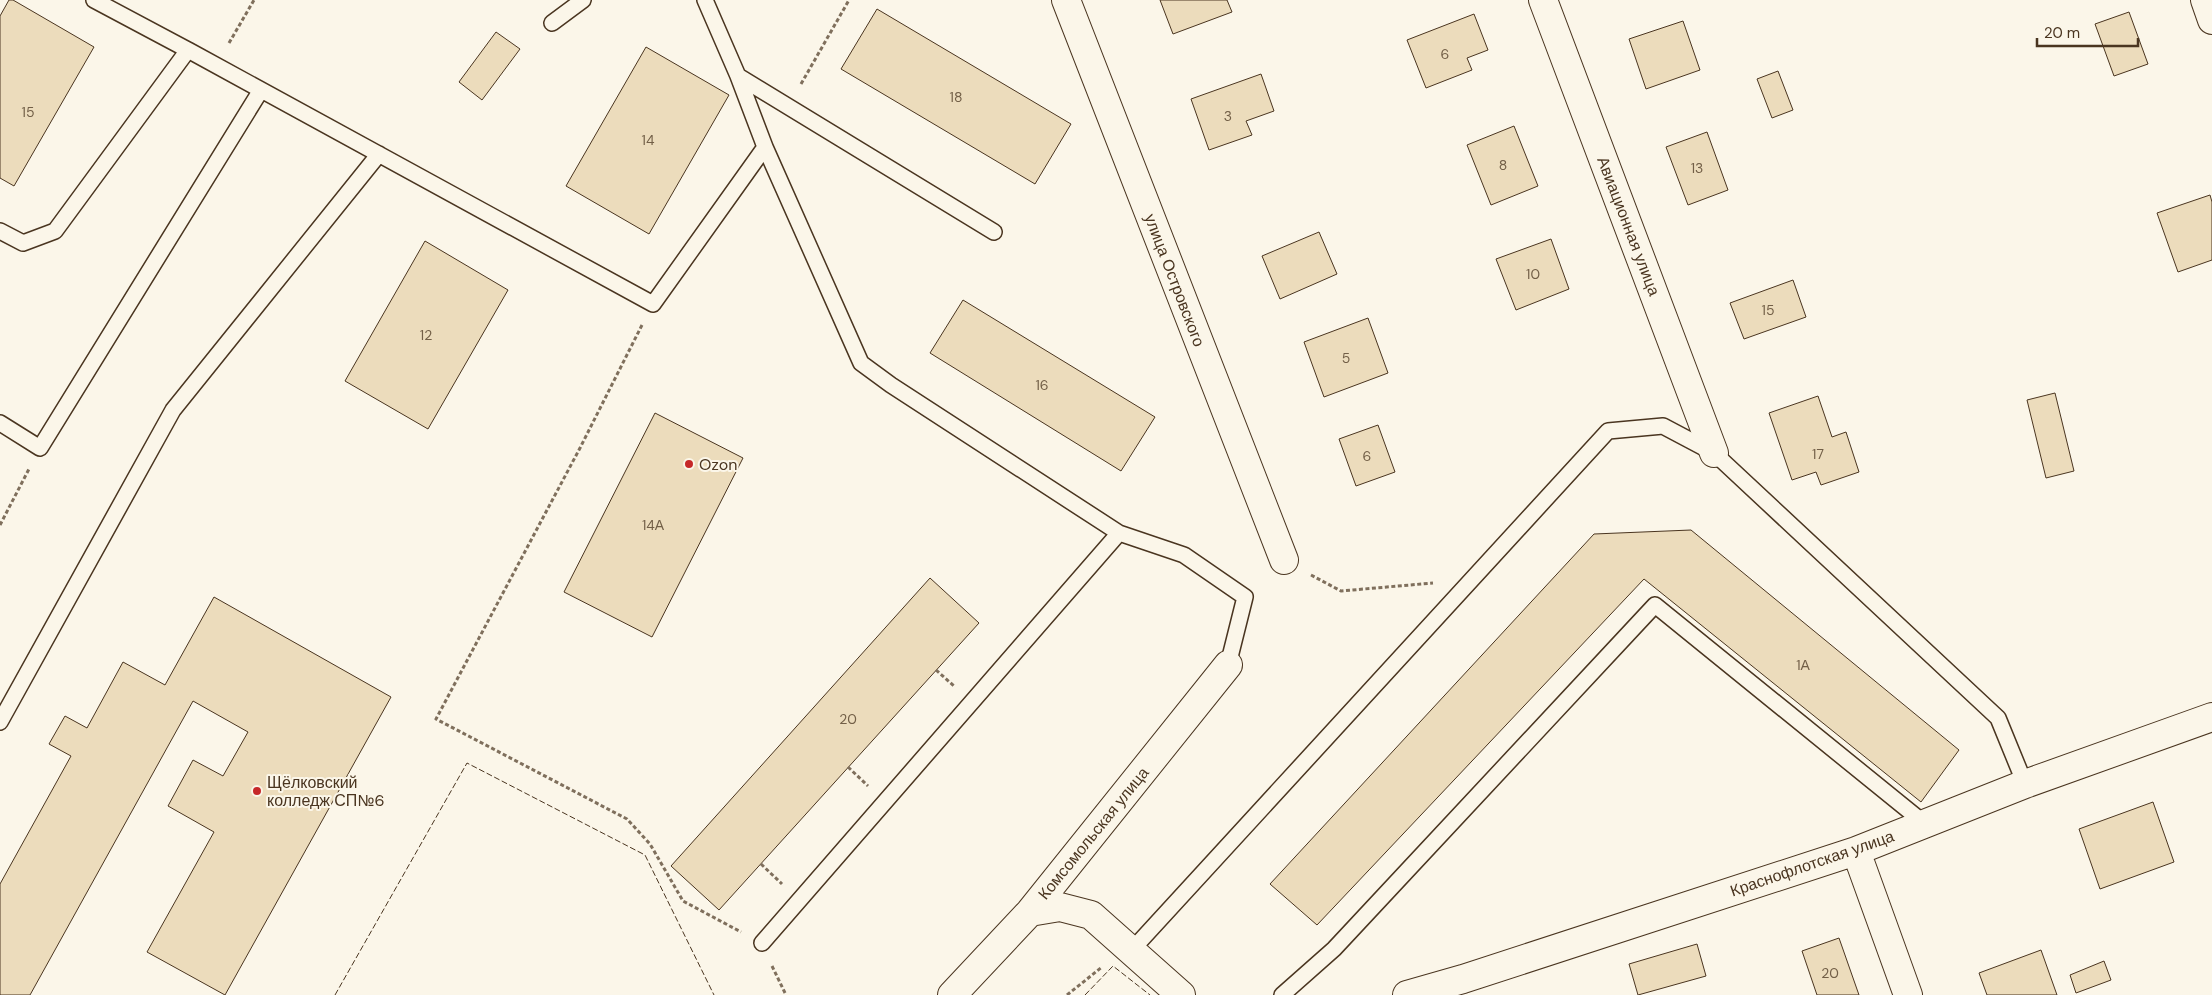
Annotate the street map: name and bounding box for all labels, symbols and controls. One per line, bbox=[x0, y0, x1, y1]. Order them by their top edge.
scale bar bbox=[2037, 15, 2138, 47]
text: 20 m bbox=[2044, 23, 2080, 43]
house number: 6 bbox=[1441, 45, 1449, 63]
house number: 18 bbox=[950, 88, 962, 106]
house number: 15 bbox=[22, 103, 34, 121]
house number: 3 bbox=[1224, 107, 1232, 125]
house number: 14 bbox=[642, 131, 655, 149]
street label: Авиационная улица bbox=[1592, 154, 1665, 299]
house number: 8 bbox=[1499, 156, 1507, 174]
house number: 13 bbox=[1691, 159, 1703, 177]
street label: улица Островского bbox=[1140, 211, 1210, 350]
house number: 10 bbox=[1526, 265, 1540, 283]
house number: 15 bbox=[1762, 301, 1774, 319]
house number: 12 bbox=[420, 326, 432, 344]
house number: 5 bbox=[1342, 349, 1350, 367]
house number: 16 bbox=[1035, 376, 1049, 394]
house number: 17 bbox=[1812, 445, 1824, 463]
house number: 6 bbox=[1363, 447, 1371, 465]
place label: Ozon bbox=[699, 454, 737, 475]
marker: Ozon bbox=[683, 458, 695, 470]
house number: 14А bbox=[642, 516, 665, 534]
house number: 1А bbox=[1796, 656, 1811, 674]
house number: 20 bbox=[839, 710, 857, 728]
street label: Комсомольская улица bbox=[1033, 763, 1153, 904]
place label: Щёлковский колледж СП№6 bbox=[267, 772, 385, 811]
marker: Щёлковский колледж СП№6 bbox=[251, 785, 263, 797]
street label: Краснофлотская улица bbox=[1727, 826, 1897, 901]
house number: 20 bbox=[1821, 964, 1839, 982]

